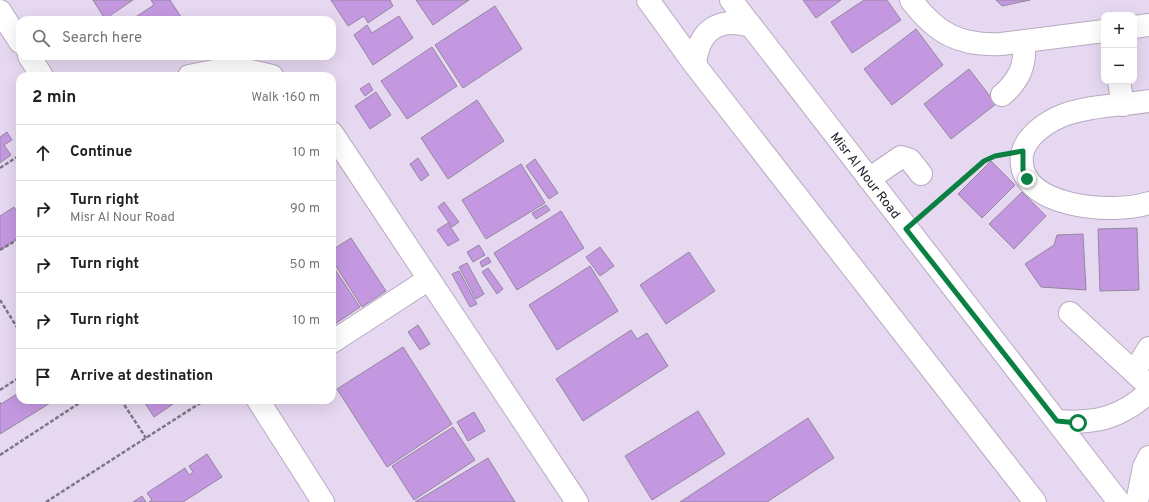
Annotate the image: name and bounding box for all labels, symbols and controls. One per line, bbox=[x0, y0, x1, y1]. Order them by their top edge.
map controls bbox=[1101, 12, 1137, 84]
button: + bbox=[1101, 12, 1137, 48]
search box bbox=[16, 16, 336, 60]
icon: search bbox=[30, 27, 52, 49]
text: Search here bbox=[62, 29, 142, 48]
button: − bbox=[1101, 48, 1137, 84]
text: 2 min bbox=[32, 87, 76, 109]
text: Walk · 160 m bbox=[251, 90, 320, 106]
street label: Misr Al Nour Road bbox=[826, 130, 903, 222]
icon: ahead bbox=[32, 142, 54, 164]
text: Continue bbox=[70, 143, 132, 162]
text: 10 m bbox=[293, 145, 320, 161]
route end bbox=[1018, 170, 1036, 188]
text: Turn right bbox=[70, 191, 139, 210]
icon: right bbox=[32, 198, 54, 220]
text: 90 m bbox=[290, 201, 320, 217]
text: Misr Al Nour Road bbox=[70, 210, 175, 226]
icon: right bbox=[32, 254, 54, 276]
text: Turn right bbox=[70, 255, 139, 274]
text: 50 m bbox=[290, 257, 320, 273]
icon: right bbox=[32, 310, 54, 332]
text: Turn right bbox=[70, 311, 139, 330]
text: 10 m bbox=[293, 313, 320, 329]
icon: arrive bbox=[32, 366, 54, 388]
text: Arrive at destination bbox=[70, 367, 213, 386]
route start bbox=[1069, 414, 1087, 432]

